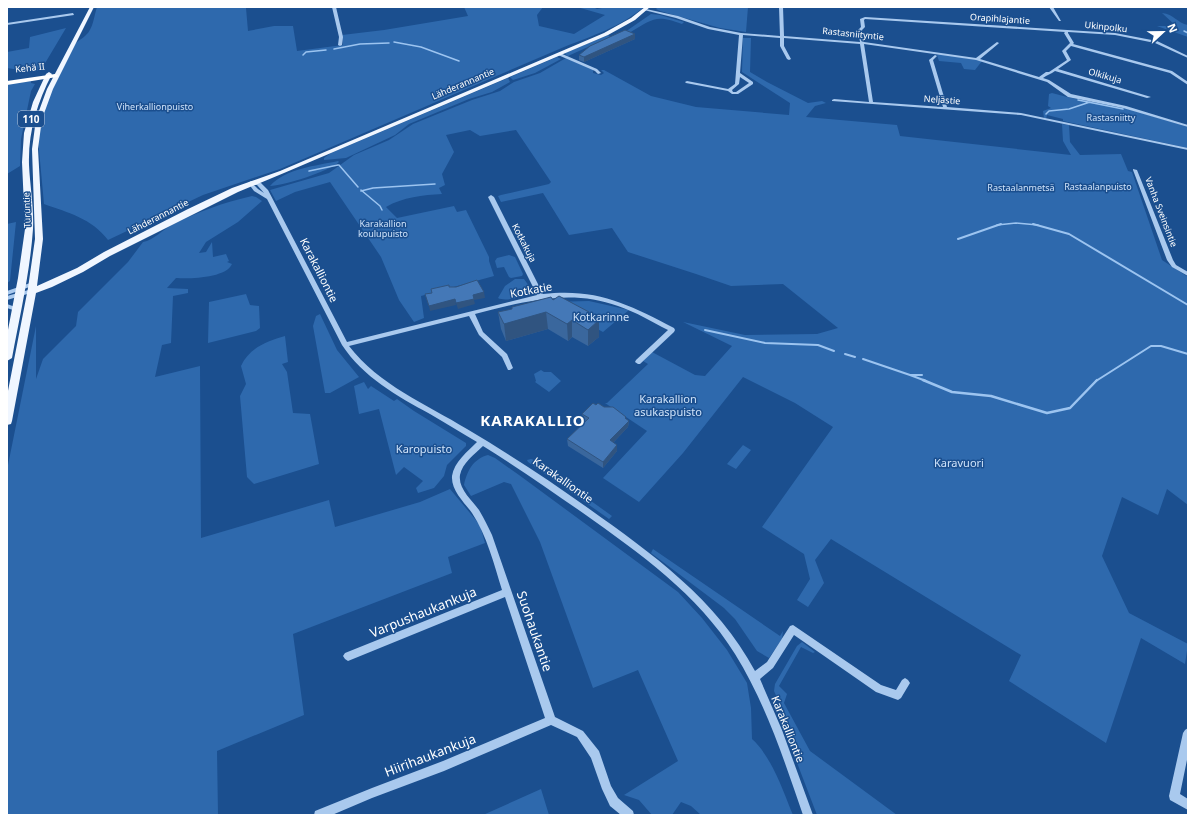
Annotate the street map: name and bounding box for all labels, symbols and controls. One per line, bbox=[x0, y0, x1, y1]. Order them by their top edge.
street label: Orapihlajantie bbox=[970, 10, 1030, 27]
north arrow bbox=[1143, 12, 1183, 52]
street label: Ukinpolku bbox=[1084, 18, 1128, 35]
text: N bbox=[1164, 21, 1181, 35]
street label: Rastasniityntie bbox=[822, 24, 884, 43]
street label: Kehä II bbox=[14, 59, 45, 76]
street label: Lähderannantie bbox=[429, 64, 496, 103]
street label: Olkikuja bbox=[1087, 65, 1123, 86]
street label: Neljästie bbox=[923, 92, 961, 107]
park label: Viherkallionpuisto bbox=[117, 100, 193, 113]
road number: 110 bbox=[18, 111, 44, 127]
park label: Rastasniitty bbox=[1087, 111, 1136, 124]
street label: Vanha Sveinsintie bbox=[1142, 175, 1181, 249]
park label: Rastaalanpuisto bbox=[1064, 180, 1132, 193]
park label: Rastaalanmetsä bbox=[987, 181, 1055, 194]
street label: Turuntie bbox=[19, 192, 34, 228]
street label: Lähderannantie bbox=[125, 196, 191, 238]
park label: Karakallion koulupuisto bbox=[358, 217, 408, 240]
street label: Kotkakuja bbox=[509, 221, 540, 264]
street label: Karakalliontie bbox=[297, 235, 342, 305]
street label: Kotkatie bbox=[509, 278, 553, 301]
park label: Kotkarinne bbox=[573, 309, 629, 324]
park label: Karakallion asukaspuisto bbox=[634, 391, 702, 419]
district label: KARAKALLIO bbox=[480, 410, 586, 430]
park label: Karopuisto bbox=[396, 441, 452, 456]
street label: Karakalliontie bbox=[530, 453, 596, 506]
park label: Karavuori bbox=[934, 455, 984, 470]
street label: Varpushaukankuja bbox=[367, 582, 479, 642]
street label: Suohaukantie bbox=[513, 588, 557, 674]
street label: Karakalliontie bbox=[768, 693, 809, 764]
street label: Hiirihaukankuja bbox=[382, 729, 478, 781]

